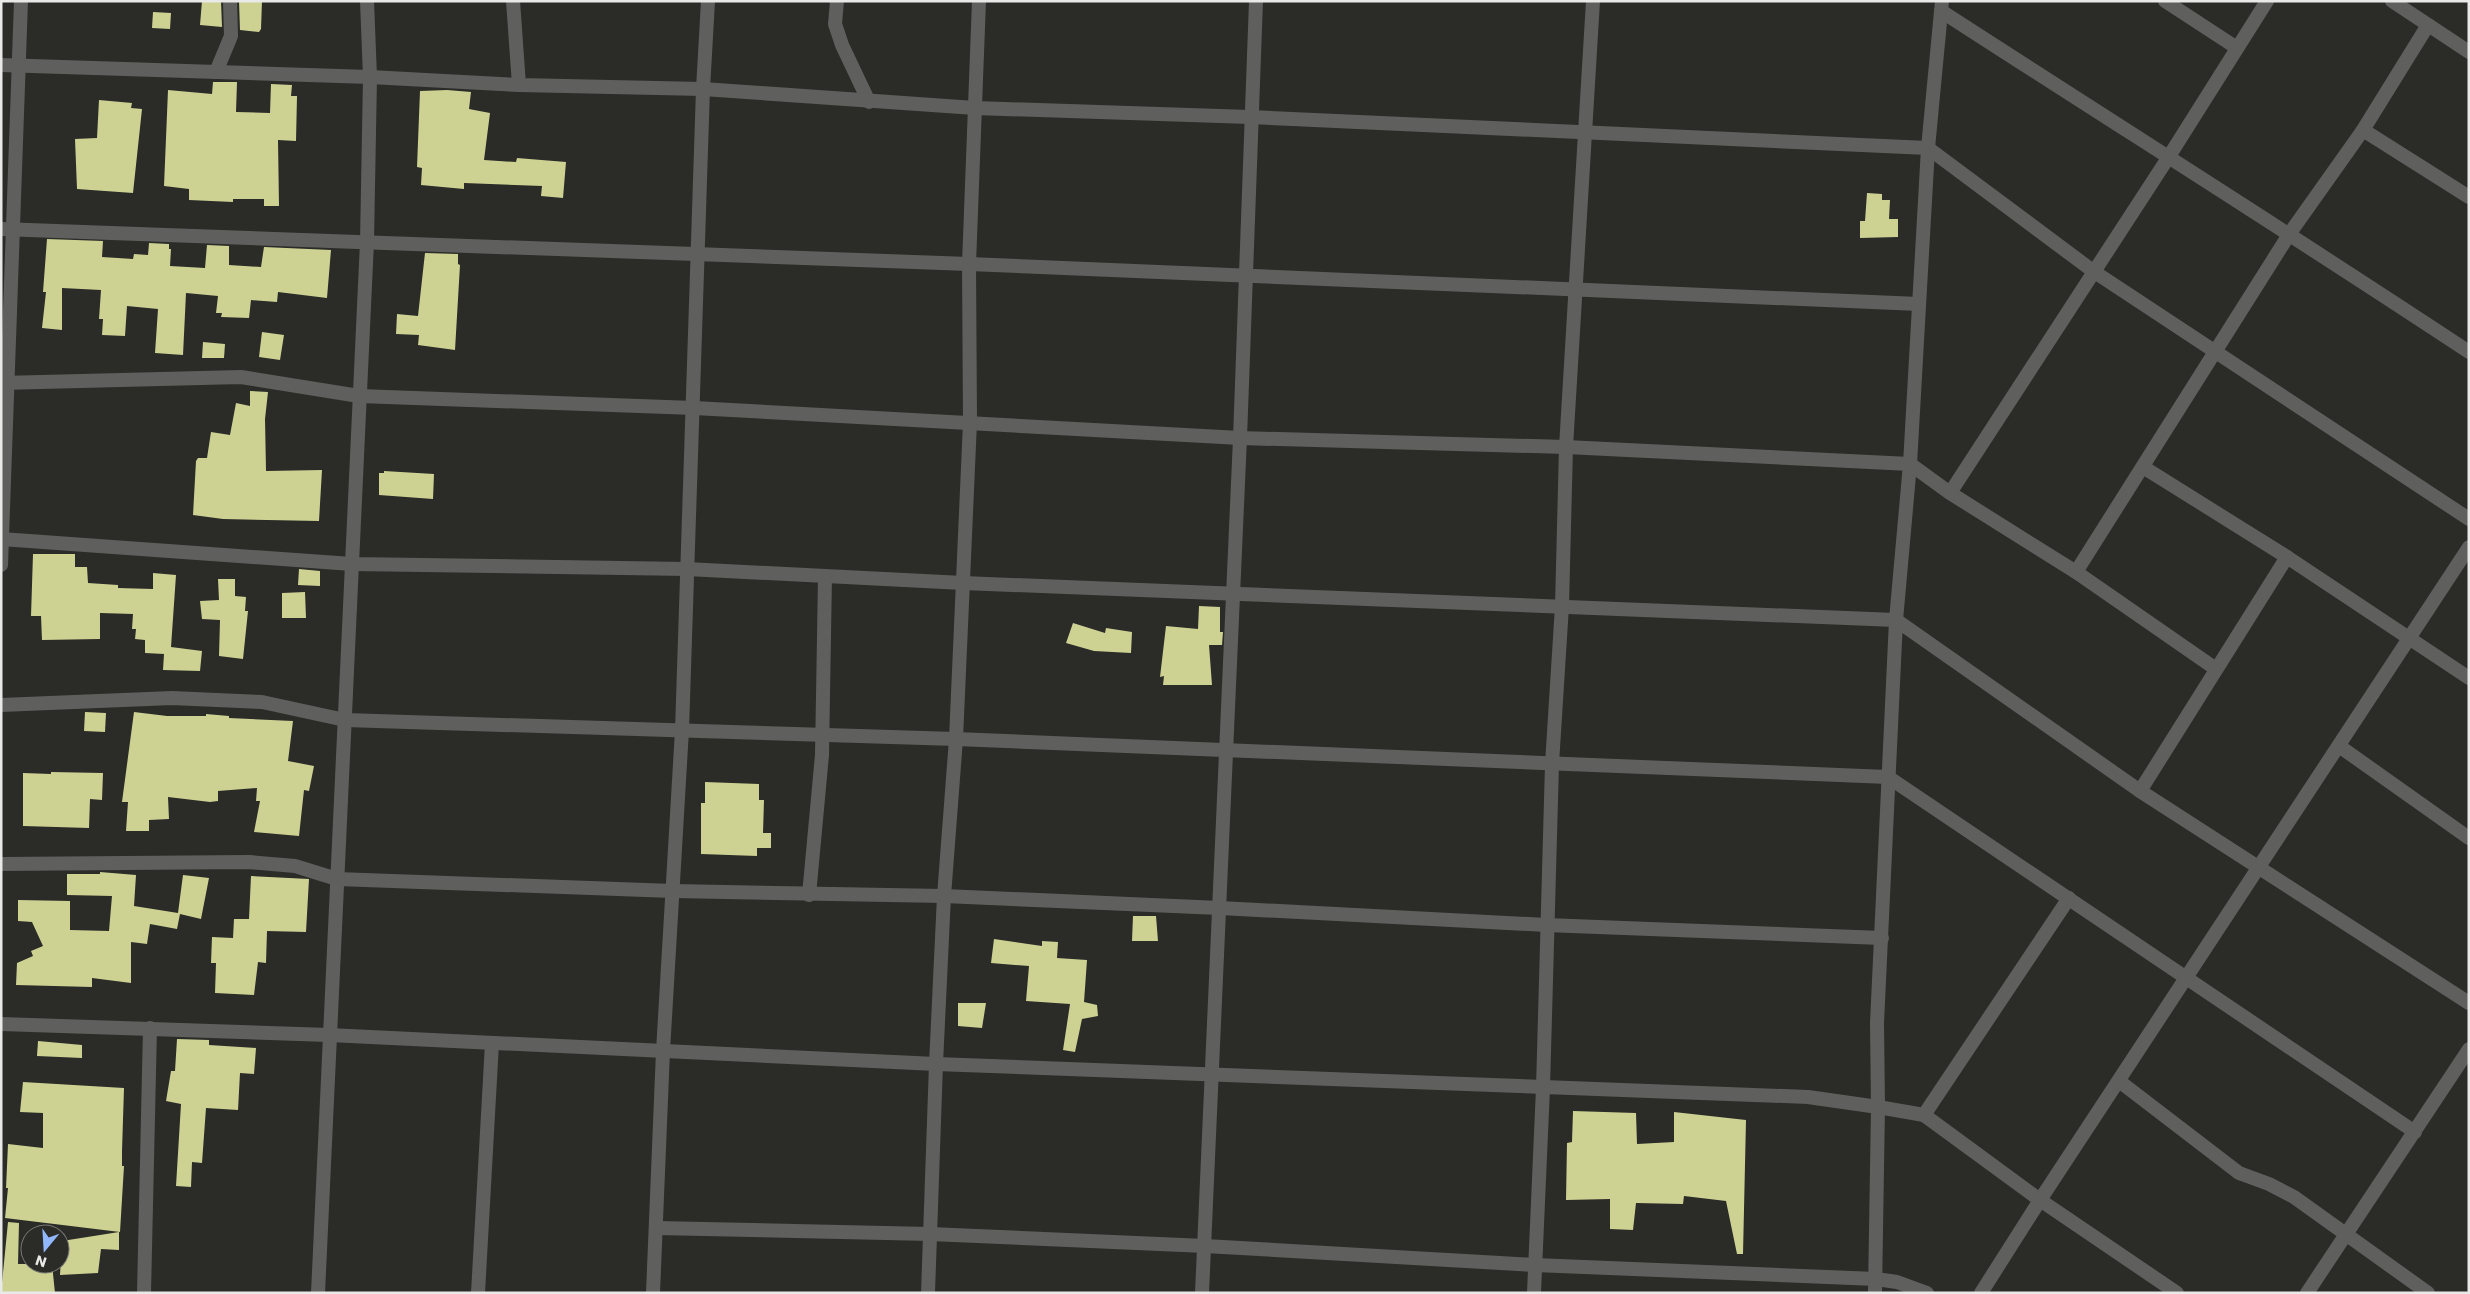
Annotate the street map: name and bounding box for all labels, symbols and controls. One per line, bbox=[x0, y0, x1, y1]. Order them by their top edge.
north arrow bbox=[20, 1224, 70, 1274]
text: N bbox=[33, 1250, 49, 1273]

